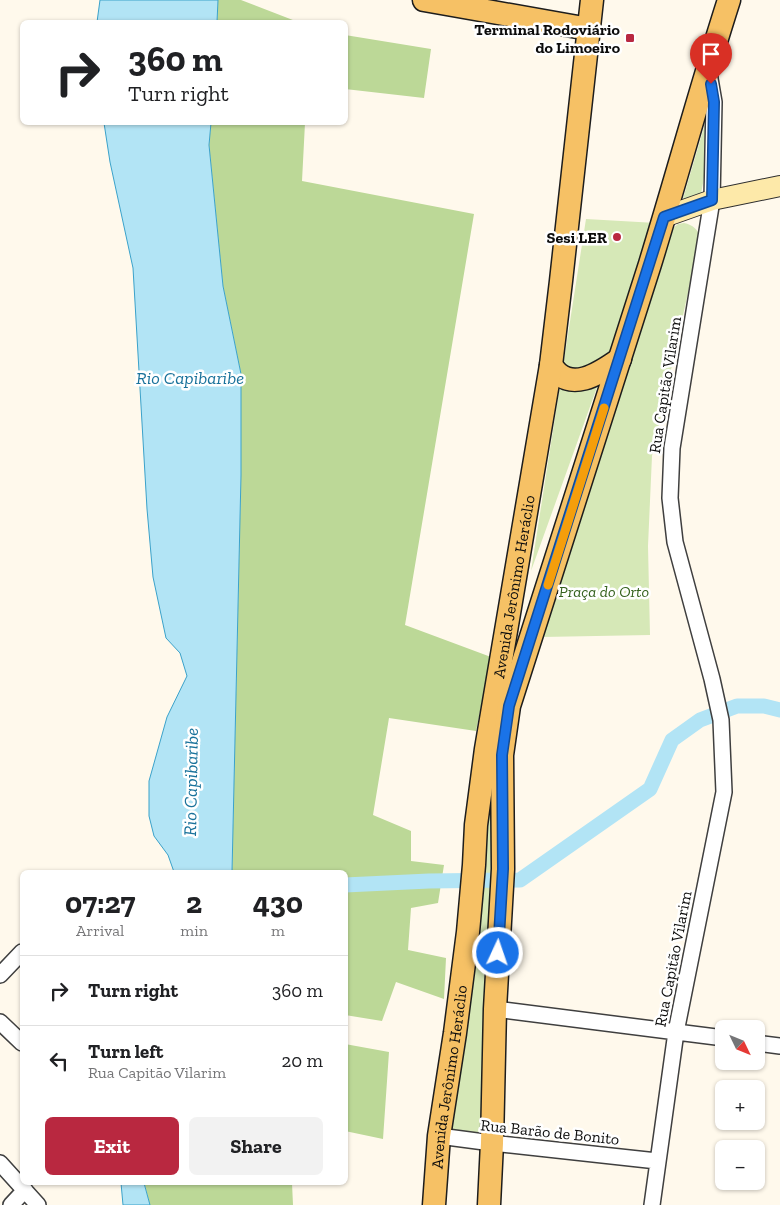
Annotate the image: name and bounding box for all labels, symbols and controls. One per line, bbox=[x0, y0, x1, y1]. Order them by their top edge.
place label: Terminal Rodoviário do Limoeiro bbox=[474, 20, 621, 57]
marker: Terminal Rodoviário do Limoeiro bbox=[624, 32, 636, 44]
pin bbox=[690, 33, 732, 84]
text: 360 m bbox=[128, 38, 223, 80]
icon: right bbox=[45, 40, 110, 105]
icon: arrive bbox=[697, 40, 725, 68]
text: Turn right bbox=[128, 80, 229, 107]
place label: Sesi LER bbox=[547, 228, 608, 247]
marker: Sesi LER bbox=[611, 231, 623, 243]
street label: Rua Capitão Vilarim bbox=[645, 315, 685, 455]
water label: Rio Capibaribe bbox=[136, 367, 244, 389]
street label: Avenida Jerônimo Heráclio bbox=[489, 494, 538, 680]
park label: Praça do Orto bbox=[559, 582, 649, 601]
water label: Rio Capibaribe bbox=[179, 728, 203, 836]
text: 07:27 bbox=[65, 885, 135, 921]
text: 2 bbox=[186, 885, 202, 921]
text: 430 bbox=[253, 885, 303, 921]
street label: Rua Capitão Vilarim bbox=[651, 889, 696, 1029]
text: Arrival bbox=[76, 921, 124, 940]
text: min bbox=[180, 921, 208, 940]
text: m bbox=[271, 921, 285, 940]
position arrow bbox=[471, 926, 523, 978]
icon: right bbox=[45, 977, 73, 1005]
text: Turn right bbox=[88, 979, 178, 1002]
text: 360 m bbox=[272, 979, 323, 1002]
street label: Avenida Jerônimo Heráclio bbox=[427, 984, 471, 1169]
north arrow bbox=[715, 1020, 765, 1070]
map controls bbox=[715, 1020, 765, 1190]
text: Turn left bbox=[88, 1040, 163, 1063]
icon: left bbox=[45, 1047, 73, 1075]
text: 20 m bbox=[282, 1049, 323, 1072]
text: Rua Capitão Vilarim bbox=[88, 1063, 226, 1082]
button: + bbox=[715, 1080, 765, 1130]
street label: Rua Barão de Bonito bbox=[480, 1115, 620, 1149]
button: Exit bbox=[45, 1117, 179, 1175]
button: Share bbox=[189, 1117, 323, 1175]
button: − bbox=[715, 1140, 765, 1190]

